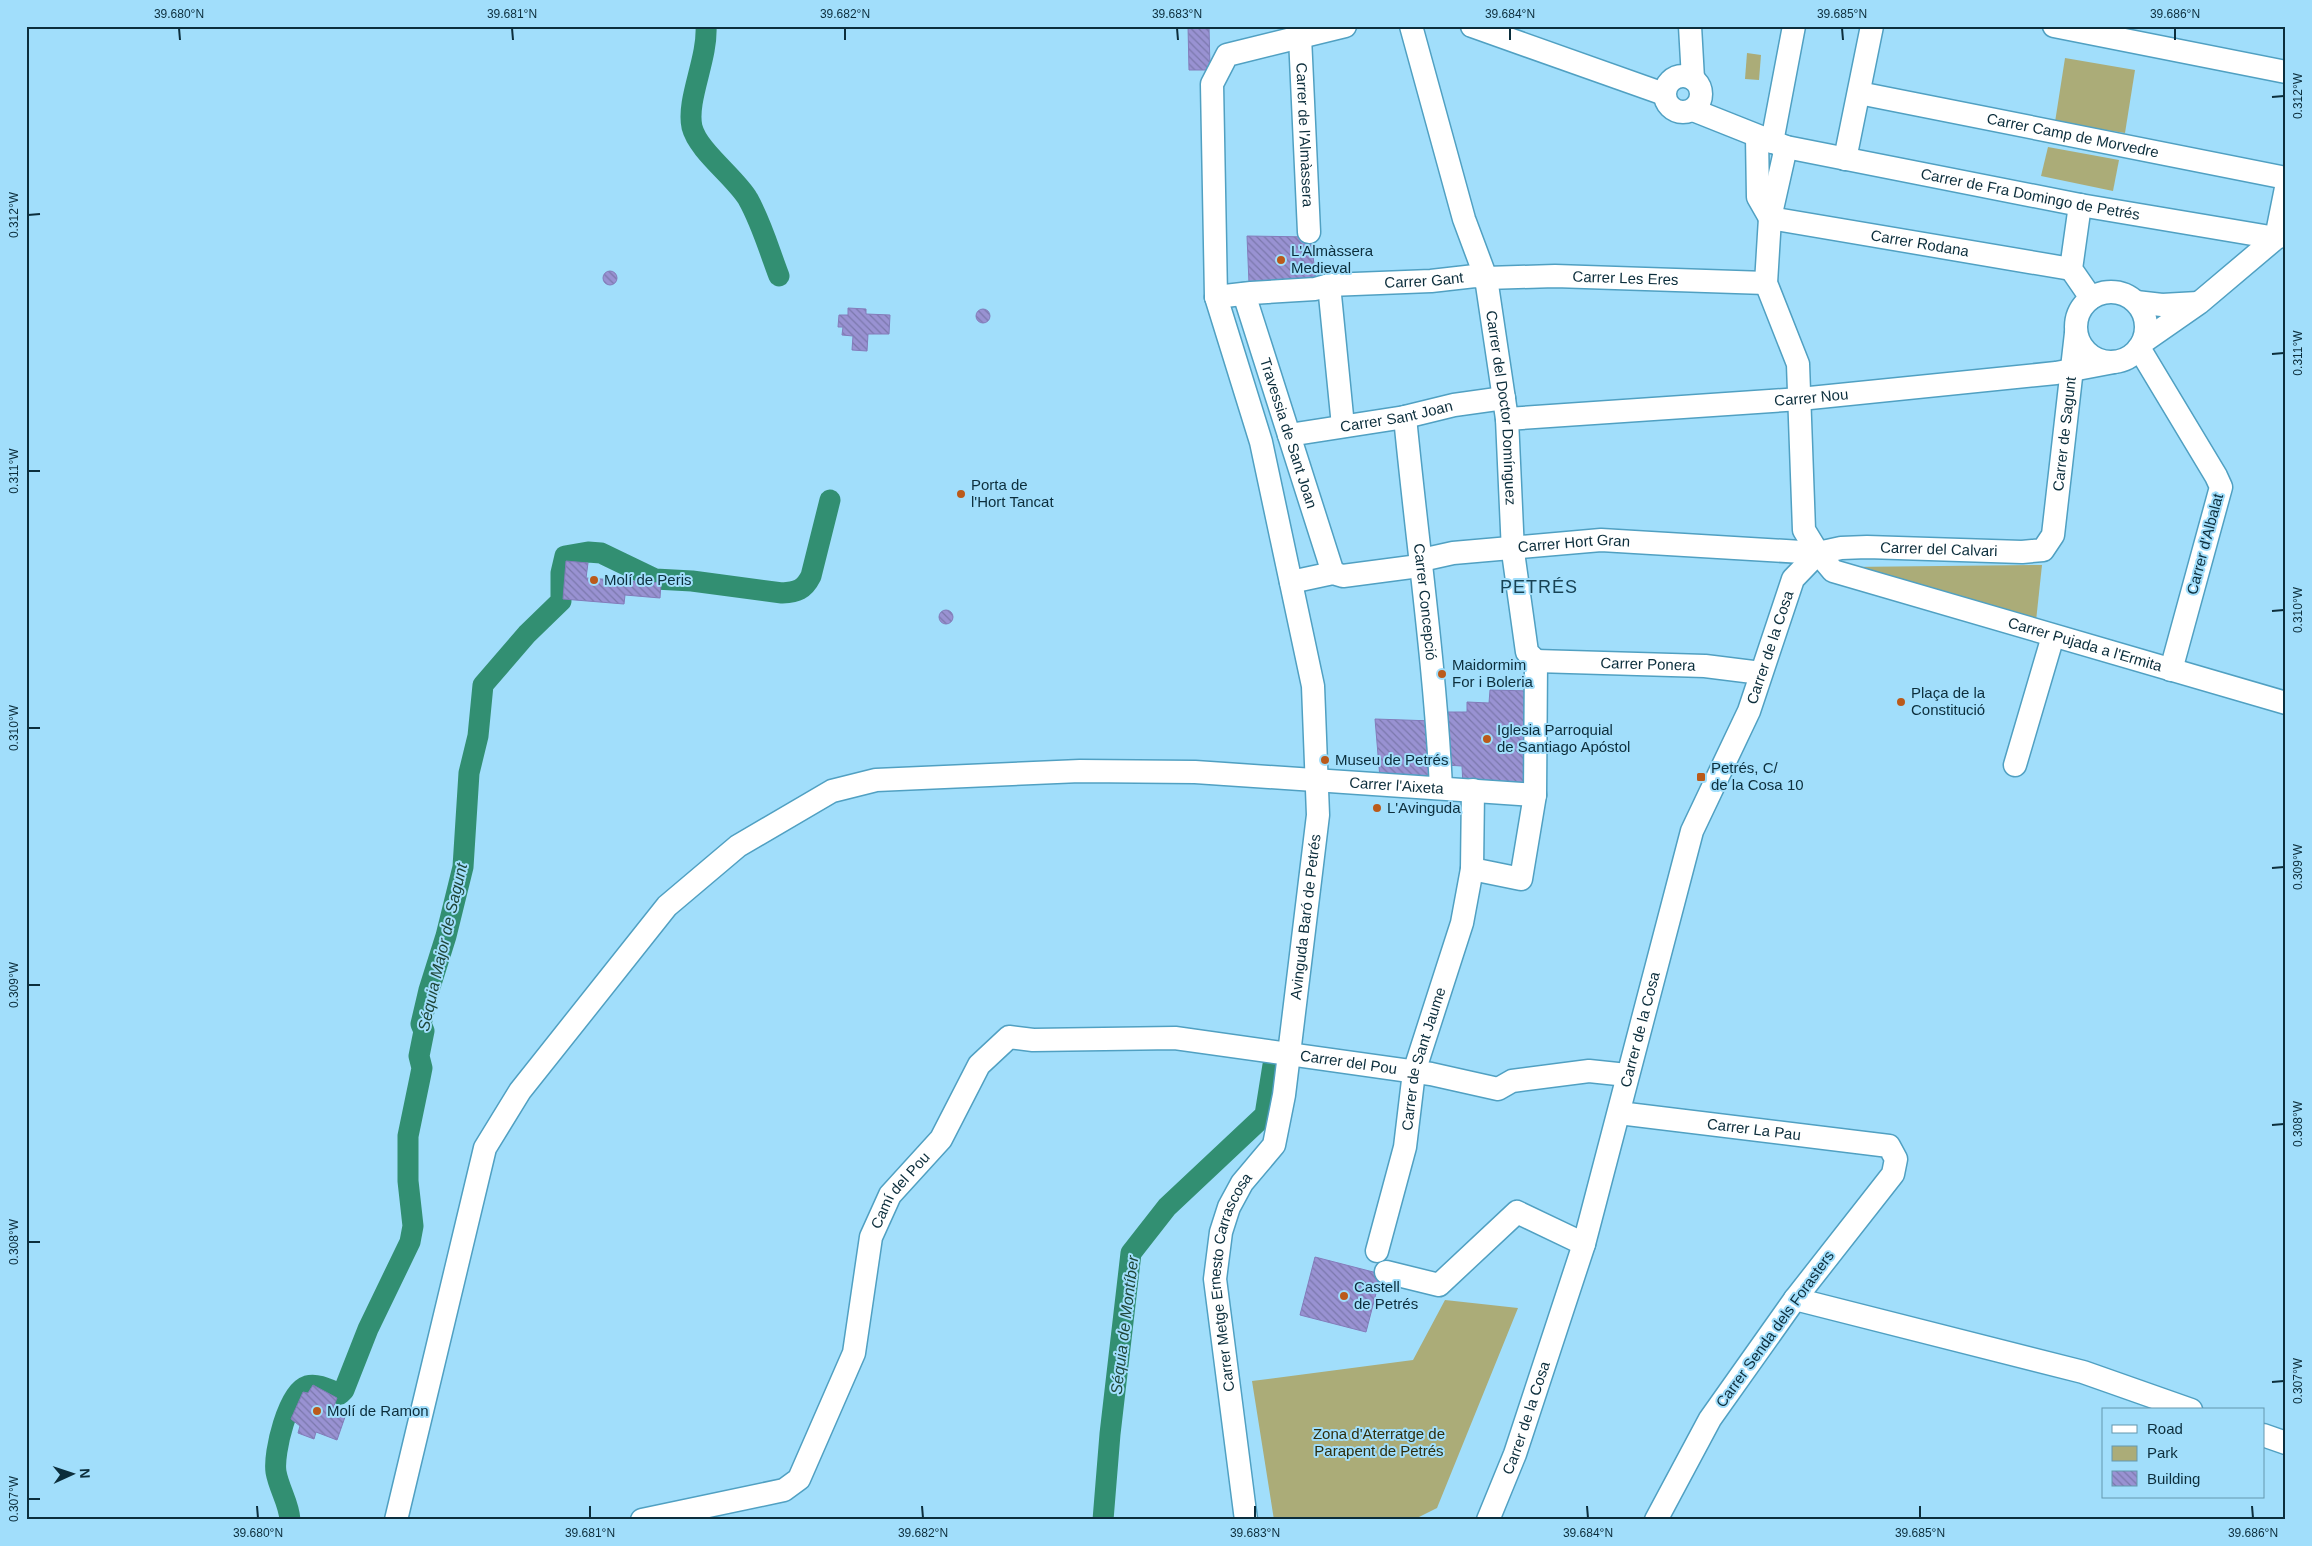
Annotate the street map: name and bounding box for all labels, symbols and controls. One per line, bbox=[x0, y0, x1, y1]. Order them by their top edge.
text: 39.680°N bbox=[154, 7, 204, 21]
text: 39.681°N bbox=[487, 7, 537, 21]
text: 39.682°N bbox=[820, 7, 870, 21]
text: 39.683°N bbox=[1152, 7, 1202, 21]
text: 39.684°N bbox=[1485, 7, 1535, 21]
text: 39.685°N bbox=[1817, 7, 1867, 21]
text: 39.686°N bbox=[2150, 7, 2200, 21]
street label: Carrer de l'Almàssera bbox=[1293, 62, 1317, 208]
text: 0.312°W bbox=[2291, 72, 2305, 119]
street label: Carrer Camp de Morvedre bbox=[1985, 110, 2160, 161]
street label: Carrer de Fra Domingo de Petrés bbox=[1919, 165, 2141, 223]
text: 0.312°W bbox=[7, 191, 21, 238]
street label: Carrer Rodana bbox=[1870, 226, 1971, 260]
place label: L'Almàssera Medieval bbox=[1291, 242, 1374, 276]
marker: L'Almàssera Medieval bbox=[1275, 254, 1287, 266]
street label: Carrer Gant bbox=[1384, 268, 1465, 291]
street label: Carrer Les Eres bbox=[1572, 268, 1679, 288]
street label: Carrer del Doctor Domínguez bbox=[1483, 309, 1520, 506]
text: 0.311°W bbox=[2291, 330, 2305, 376]
street label: Travessia de Sant Joan bbox=[1257, 356, 1321, 510]
street label: Carrer de Sagunt bbox=[2049, 375, 2079, 492]
street label: Carrer Nou bbox=[1774, 385, 1849, 409]
street label: Carrer Sant Joan bbox=[1339, 397, 1454, 435]
text: 0.311°W bbox=[7, 448, 21, 494]
place label: Porta de l'Hort Tancat bbox=[971, 476, 1054, 510]
marker: Porta de l'Hort Tancat bbox=[955, 488, 967, 500]
street label: Carrer d'Albalat bbox=[2183, 491, 2226, 596]
street label: Carrer Hort Gran bbox=[1517, 531, 1631, 555]
street label: Carrer del Calvari bbox=[1880, 538, 1998, 559]
street label: Carrer Concepció bbox=[1411, 542, 1440, 661]
place label: Molí de Peris bbox=[604, 571, 692, 588]
marker: Molí de Peris bbox=[588, 574, 600, 586]
district label: PETRÉS bbox=[1500, 577, 1578, 597]
text: 0.310°W bbox=[2291, 586, 2305, 633]
street label: Carrer de la Cosa bbox=[1743, 588, 1797, 706]
street label: Carrer Pujada a l'Ermita bbox=[2006, 613, 2165, 675]
street label: Carrer Ponera bbox=[1600, 654, 1696, 674]
place label: Maidormim For i Boleria bbox=[1452, 656, 1534, 690]
marker: Maidormim For i Boleria bbox=[1436, 668, 1448, 680]
place label: Plaça de la Constitució bbox=[1911, 684, 1986, 718]
marker: Plaça de la Constitució bbox=[1895, 696, 1907, 708]
text: 0.310°W bbox=[7, 704, 21, 751]
place label: Iglesia Parroquial de Santiago Apóstol bbox=[1497, 721, 1630, 755]
marker: Iglesia Parroquial de Santiago Apóstol bbox=[1481, 733, 1493, 745]
place label: Museu de Petrés bbox=[1335, 751, 1448, 768]
marker: Museu de Petrés bbox=[1319, 754, 1331, 766]
place label: Petrés, C/ de la Cosa 10 bbox=[1711, 759, 1804, 793]
marker: Petrés, C/ de la Cosa 10 bbox=[1695, 771, 1707, 783]
street label: Carrer l'Aixeta bbox=[1349, 773, 1445, 797]
place label: L'Avinguda bbox=[1387, 799, 1461, 816]
marker: L'Avinguda bbox=[1371, 802, 1383, 814]
street label: Avinguda Baró de Petrés bbox=[1287, 833, 1324, 1001]
text: 0.309°W bbox=[2291, 843, 2305, 890]
water label: Séquia Major de Sagunt bbox=[415, 861, 470, 1033]
text: 0.309°W bbox=[7, 961, 21, 1008]
street label: Carrer de la Cosa bbox=[1616, 969, 1663, 1089]
street label: Carrer de Sant Jaume bbox=[1398, 985, 1449, 1132]
street label: Carrer del Pou bbox=[1299, 1047, 1398, 1077]
text: 0.308°W bbox=[2291, 1100, 2305, 1147]
street label: Carrer La Pau bbox=[1706, 1115, 1802, 1143]
street label: Camí del Pou bbox=[867, 1148, 933, 1231]
street label: Carrer Metge Ernesto Carrascosa bbox=[1206, 1169, 1255, 1393]
text: 0.308°W bbox=[7, 1218, 21, 1265]
street label: Carrer Senda dels Forasters bbox=[1712, 1247, 1837, 1410]
water label: Séquia de Montíber bbox=[1108, 1254, 1142, 1395]
place label: Castell de Petrés bbox=[1354, 1278, 1418, 1312]
marker: Castell de Petrés bbox=[1338, 1290, 1350, 1302]
text: 0.307°W bbox=[2291, 1357, 2305, 1404]
street label: Carrer de la Cosa bbox=[1499, 1358, 1553, 1477]
place label: Molí de Ramon bbox=[327, 1402, 429, 1419]
marker: Molí de Ramon bbox=[311, 1405, 323, 1417]
legend bbox=[2102, 1408, 2264, 1498]
text: Road bbox=[2147, 1420, 2183, 1437]
park label: Zona d'Aterratge de Parapent de Petrés bbox=[1313, 1425, 1445, 1459]
text: Park bbox=[2147, 1444, 2178, 1461]
north arrow bbox=[48, 1448, 98, 1498]
text: N bbox=[77, 1468, 93, 1479]
text: Building bbox=[2147, 1470, 2200, 1487]
text: 0.307°W bbox=[7, 1475, 21, 1522]
text: 39.680°N bbox=[233, 1526, 283, 1540]
text: 39.681°N bbox=[565, 1526, 615, 1540]
text: 39.682°N bbox=[898, 1526, 948, 1540]
text: 39.683°N bbox=[1230, 1526, 1280, 1540]
text: 39.684°N bbox=[1563, 1526, 1613, 1540]
text: 39.685°N bbox=[1895, 1526, 1945, 1540]
text: 39.686°N bbox=[2228, 1526, 2278, 1540]

